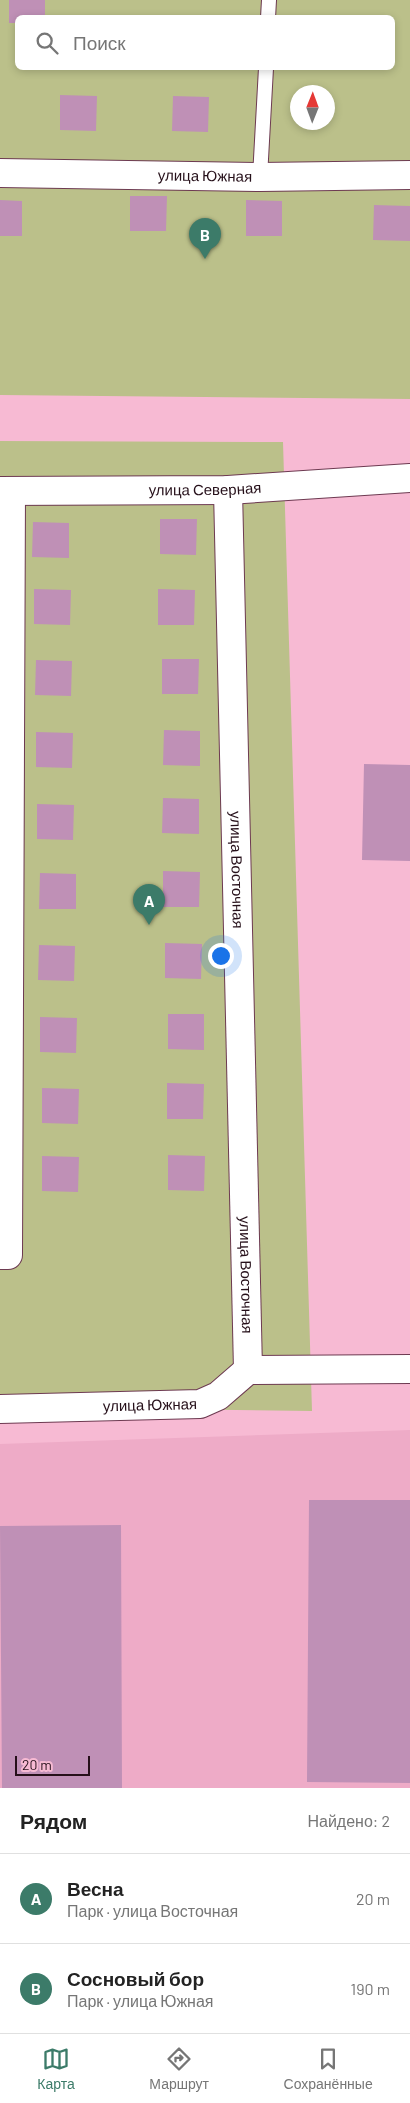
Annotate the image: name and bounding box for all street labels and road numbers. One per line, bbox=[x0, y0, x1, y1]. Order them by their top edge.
street label: улица Южная bbox=[158, 165, 252, 185]
street label: улица Северная bbox=[149, 478, 262, 498]
street label: улица Восточная bbox=[227, 811, 248, 929]
street label: улица Восточная bbox=[237, 1216, 257, 1334]
street label: улица Южная bbox=[103, 1394, 197, 1414]

